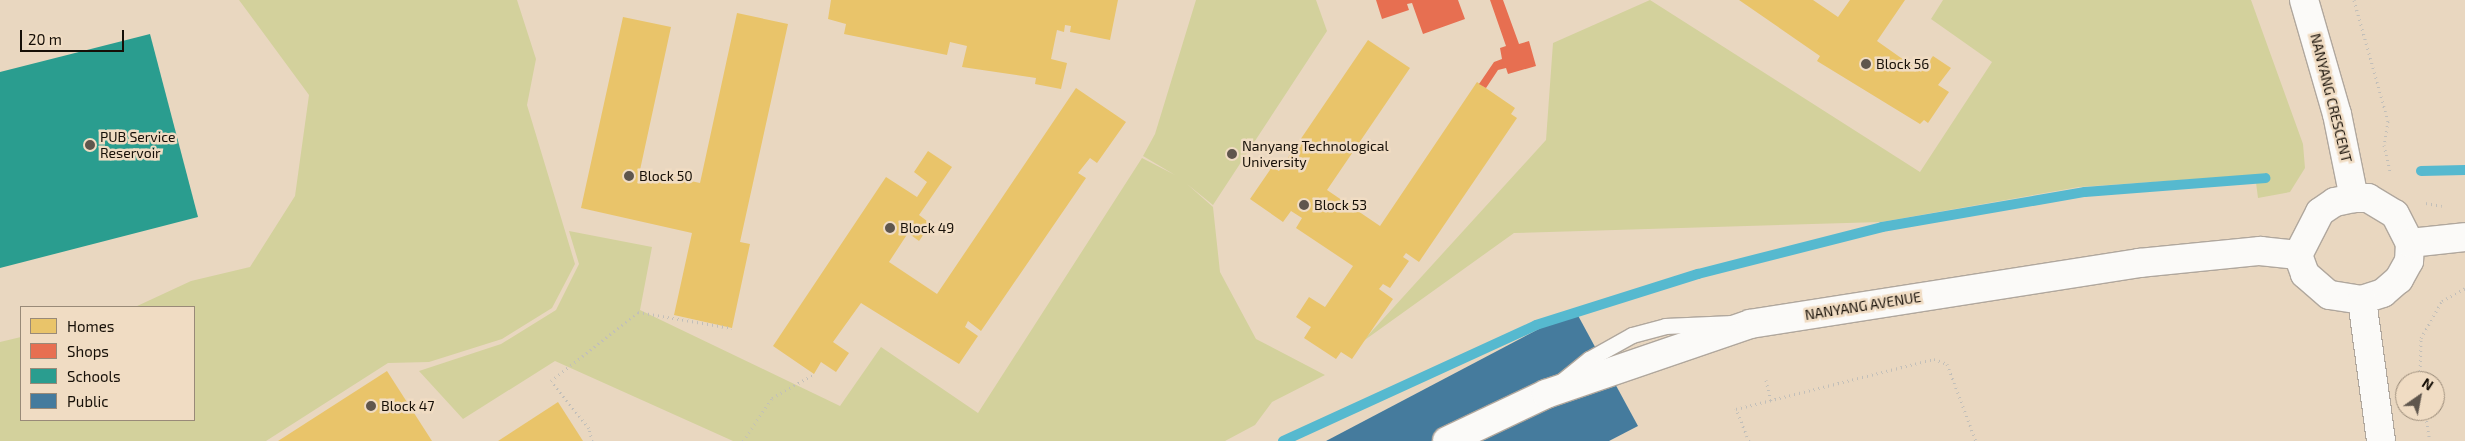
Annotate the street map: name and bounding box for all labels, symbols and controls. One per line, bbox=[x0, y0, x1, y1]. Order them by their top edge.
scale bar bbox=[22, 20, 126, 52]
text: 20 m bbox=[28, 30, 62, 48]
street label: NANYANG CRESCENT bbox=[2307, 32, 2355, 164]
place label: Block 56 bbox=[1876, 56, 1929, 72]
marker: Block 56 bbox=[1860, 58, 1872, 70]
place label: PUB Service Reservoir bbox=[100, 129, 176, 162]
place label: Nanyang Technological University bbox=[1242, 138, 1389, 170]
marker: PUB Service Reservoir bbox=[84, 139, 96, 151]
marker: Nanyang Technological University bbox=[1226, 148, 1238, 160]
place label: Block 50 bbox=[639, 168, 693, 184]
marker: Block 50 bbox=[623, 170, 635, 182]
place label: Block 53 bbox=[1314, 197, 1367, 213]
marker: Block 53 bbox=[1298, 199, 1310, 211]
place label: Block 49 bbox=[900, 220, 955, 236]
marker: Block 49 bbox=[884, 222, 896, 234]
street label: NANYANG AVENUE bbox=[1804, 288, 1922, 324]
legend bbox=[20, 306, 195, 421]
text: Homes bbox=[67, 317, 114, 335]
text: Shops bbox=[67, 342, 109, 360]
text: Schools bbox=[67, 367, 121, 385]
north arrow bbox=[2395, 371, 2445, 421]
text: N bbox=[2419, 374, 2437, 394]
text: Public bbox=[67, 392, 108, 410]
place label: Block 47 bbox=[381, 398, 435, 414]
marker: Block 47 bbox=[365, 400, 377, 412]

